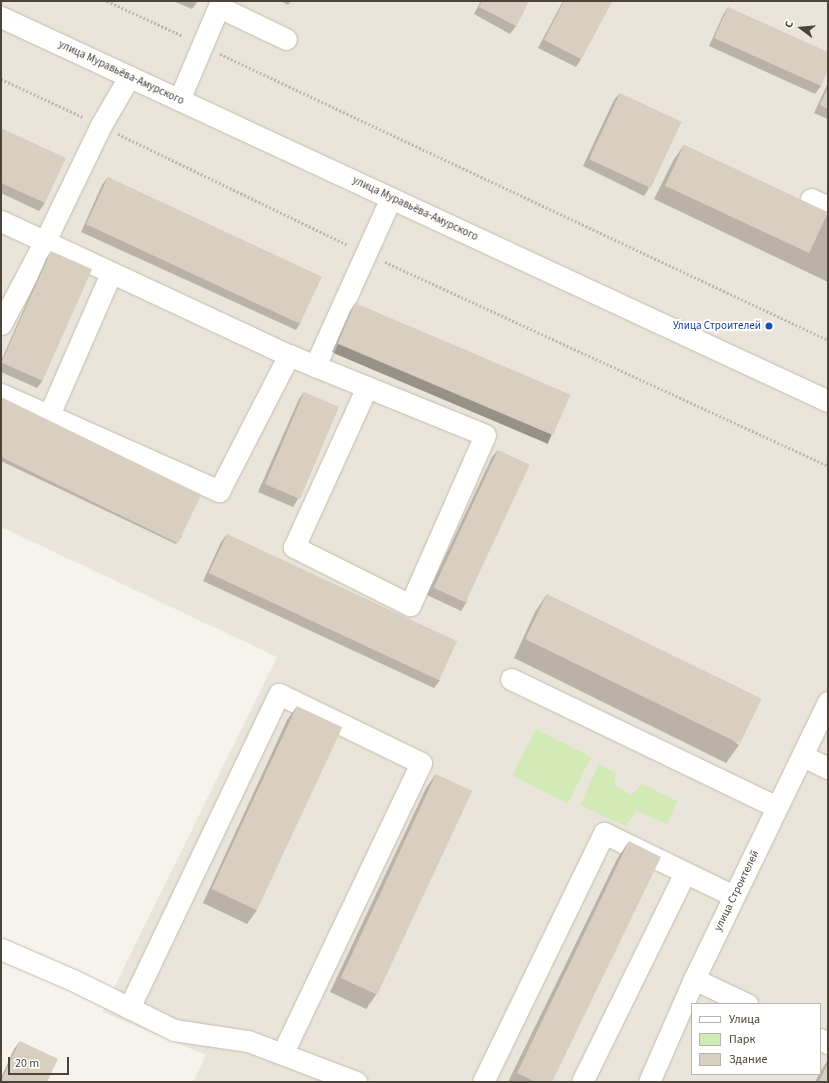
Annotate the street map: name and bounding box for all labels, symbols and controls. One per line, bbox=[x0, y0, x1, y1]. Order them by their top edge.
north arrow bbox=[781, 8, 821, 48]
text: С bbox=[781, 19, 797, 30]
street label: улица Муравьёва-Амурского bbox=[56, 38, 186, 108]
street label: улица Муравьёва-Амурского bbox=[350, 174, 480, 244]
place label: Улица Строителей bbox=[673, 319, 761, 333]
marker: Улица Строителей bbox=[764, 321, 774, 331]
street label: улица Строителей bbox=[712, 848, 762, 934]
legend bbox=[691, 1003, 821, 1075]
text: Улица bbox=[729, 1011, 760, 1028]
text: Парк bbox=[729, 1031, 755, 1048]
scale bar bbox=[10, 1049, 71, 1075]
text: Здание bbox=[729, 1051, 768, 1068]
text: 20 m bbox=[15, 1055, 39, 1072]

